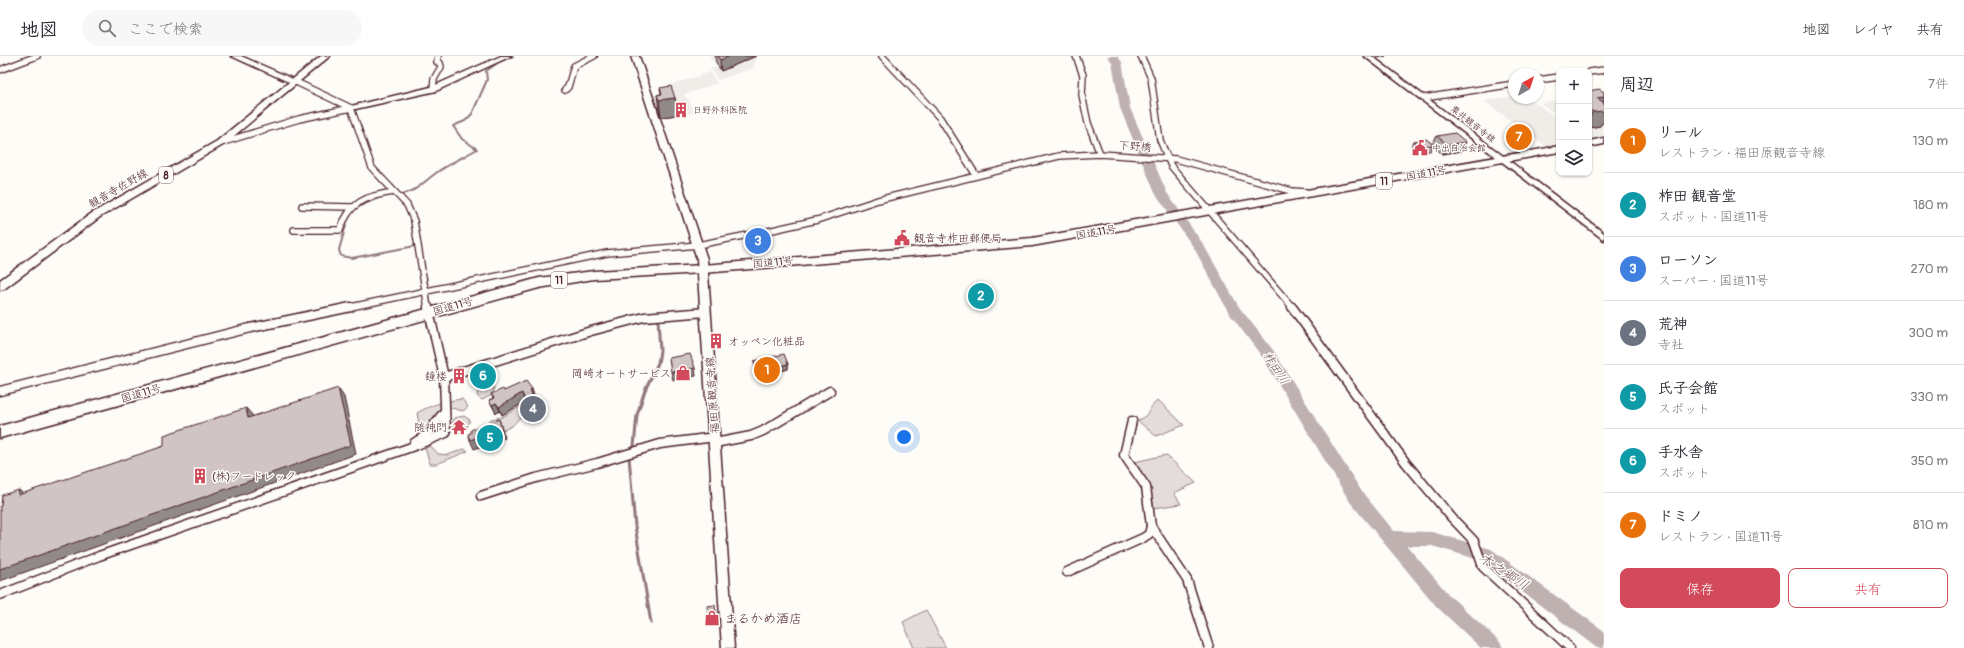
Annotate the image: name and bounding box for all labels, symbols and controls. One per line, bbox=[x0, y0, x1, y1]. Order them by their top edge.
search box bbox=[82, 10, 362, 46]
icon: search bbox=[96, 17, 118, 39]
text: 地図 bbox=[20, 18, 58, 42]
text: ここで検索 bbox=[128, 20, 203, 39]
text: 地図 bbox=[1803, 21, 1831, 38]
text: レイヤ bbox=[1853, 21, 1894, 38]
text: 共有 bbox=[1916, 21, 1944, 38]
north arrow bbox=[1508, 68, 1544, 104]
map controls bbox=[1556, 68, 1592, 176]
button: + bbox=[1556, 68, 1592, 104]
text: 周辺 bbox=[1620, 74, 1654, 95]
text: 7件 bbox=[1928, 76, 1948, 92]
building icon: 日野外科医院 bbox=[672, 101, 690, 119]
street label: 粟井観音寺線 bbox=[1448, 103, 1497, 145]
button: − bbox=[1556, 104, 1592, 140]
place label: 日野外科医院 bbox=[693, 105, 747, 116]
pin: 7 bbox=[1506, 122, 1532, 152]
text: リール bbox=[1658, 123, 1702, 142]
text: 1 bbox=[1630, 133, 1636, 149]
text: 130 m bbox=[1912, 133, 1948, 149]
street label: 下野橋 bbox=[1118, 139, 1152, 154]
public building icon: 中出自治会館 bbox=[1411, 139, 1429, 157]
button: layers bbox=[1556, 140, 1592, 176]
place label: 中出自治会館 bbox=[1432, 143, 1486, 154]
text: レストラン · 福田原観音寺線 bbox=[1658, 145, 1825, 161]
street label: 国道11号 bbox=[1404, 163, 1448, 184]
street label: 観音寺佐野線 bbox=[86, 166, 150, 211]
road number: 8 bbox=[159, 167, 173, 183]
road number: 11 bbox=[1376, 173, 1392, 189]
text: 柞田 観音堂 bbox=[1658, 187, 1736, 206]
text: 2 bbox=[1629, 197, 1637, 213]
text: 180 m bbox=[1913, 197, 1948, 213]
text: スポット · 国道11号 bbox=[1658, 209, 1769, 225]
street label: 国道11号 bbox=[1074, 222, 1118, 243]
pin: 3 bbox=[745, 226, 771, 256]
public building icon: 観音寺柞田郵便局 bbox=[893, 229, 911, 247]
place label: 観音寺柞田郵便局 bbox=[914, 232, 1002, 245]
text: ローソン bbox=[1658, 251, 1718, 270]
street label: 国道11号 bbox=[752, 254, 794, 271]
text: 3 bbox=[1629, 261, 1637, 277]
text: 270 m bbox=[1911, 261, 1948, 277]
road number: 11 bbox=[551, 272, 567, 288]
text: スーパー · 国道11号 bbox=[1658, 273, 1769, 289]
pin: 2 bbox=[968, 281, 994, 311]
street label: 国道11号 bbox=[431, 294, 475, 318]
text: 荒神 bbox=[1658, 315, 1688, 334]
text: 4 bbox=[1629, 325, 1637, 341]
text: 300 m bbox=[1909, 325, 1948, 341]
building icon: オッペン化粧品 bbox=[707, 332, 725, 350]
place label: オッペン化粧品 bbox=[728, 335, 805, 348]
text: 寺社 bbox=[1658, 337, 1684, 353]
water label: 柞田川 bbox=[1259, 349, 1292, 387]
pin: 1 bbox=[754, 355, 780, 385]
street label: 福田原観音寺線 bbox=[703, 356, 722, 434]
pin: 6 bbox=[470, 361, 496, 391]
shop icon: 岡崎オートサービス bbox=[674, 364, 692, 382]
building icon: 鐘楼 bbox=[450, 367, 468, 385]
place label: 岡崎オートサービス bbox=[572, 367, 671, 380]
place label: 鐘楼 bbox=[425, 370, 447, 383]
text: 氏子会館 bbox=[1658, 379, 1718, 398]
street label: 国道11号 bbox=[119, 381, 163, 405]
text: 5 bbox=[1629, 389, 1637, 405]
text: 330 m bbox=[1910, 389, 1948, 405]
pin: 4 bbox=[520, 394, 546, 424]
text: スポット bbox=[1658, 401, 1710, 417]
temple icon: 随神門 bbox=[450, 418, 468, 436]
place label: 随神門 bbox=[414, 421, 447, 434]
pin: 5 bbox=[477, 423, 503, 453]
your location bbox=[894, 427, 914, 447]
text: 手水舎 bbox=[1658, 443, 1703, 462]
text: 6 bbox=[1629, 453, 1637, 469]
text: 350 m bbox=[1910, 453, 1948, 469]
text: スポット bbox=[1658, 465, 1710, 481]
building icon: (株)フードレック bbox=[191, 467, 209, 485]
place label: (株)フードレック bbox=[212, 470, 296, 483]
text: ドミノ bbox=[1658, 507, 1703, 526]
text: 7 bbox=[1630, 517, 1636, 533]
text: 810 m bbox=[1913, 517, 1948, 533]
text: レストラン · 国道11号 bbox=[1658, 529, 1783, 545]
water label: 木之郷川 bbox=[1476, 549, 1532, 594]
button: 保存 bbox=[1620, 568, 1780, 608]
button: 共有 bbox=[1788, 568, 1948, 608]
shop icon: まるかめ酒店 bbox=[703, 609, 721, 627]
place label: まるかめ酒店 bbox=[724, 611, 802, 627]

